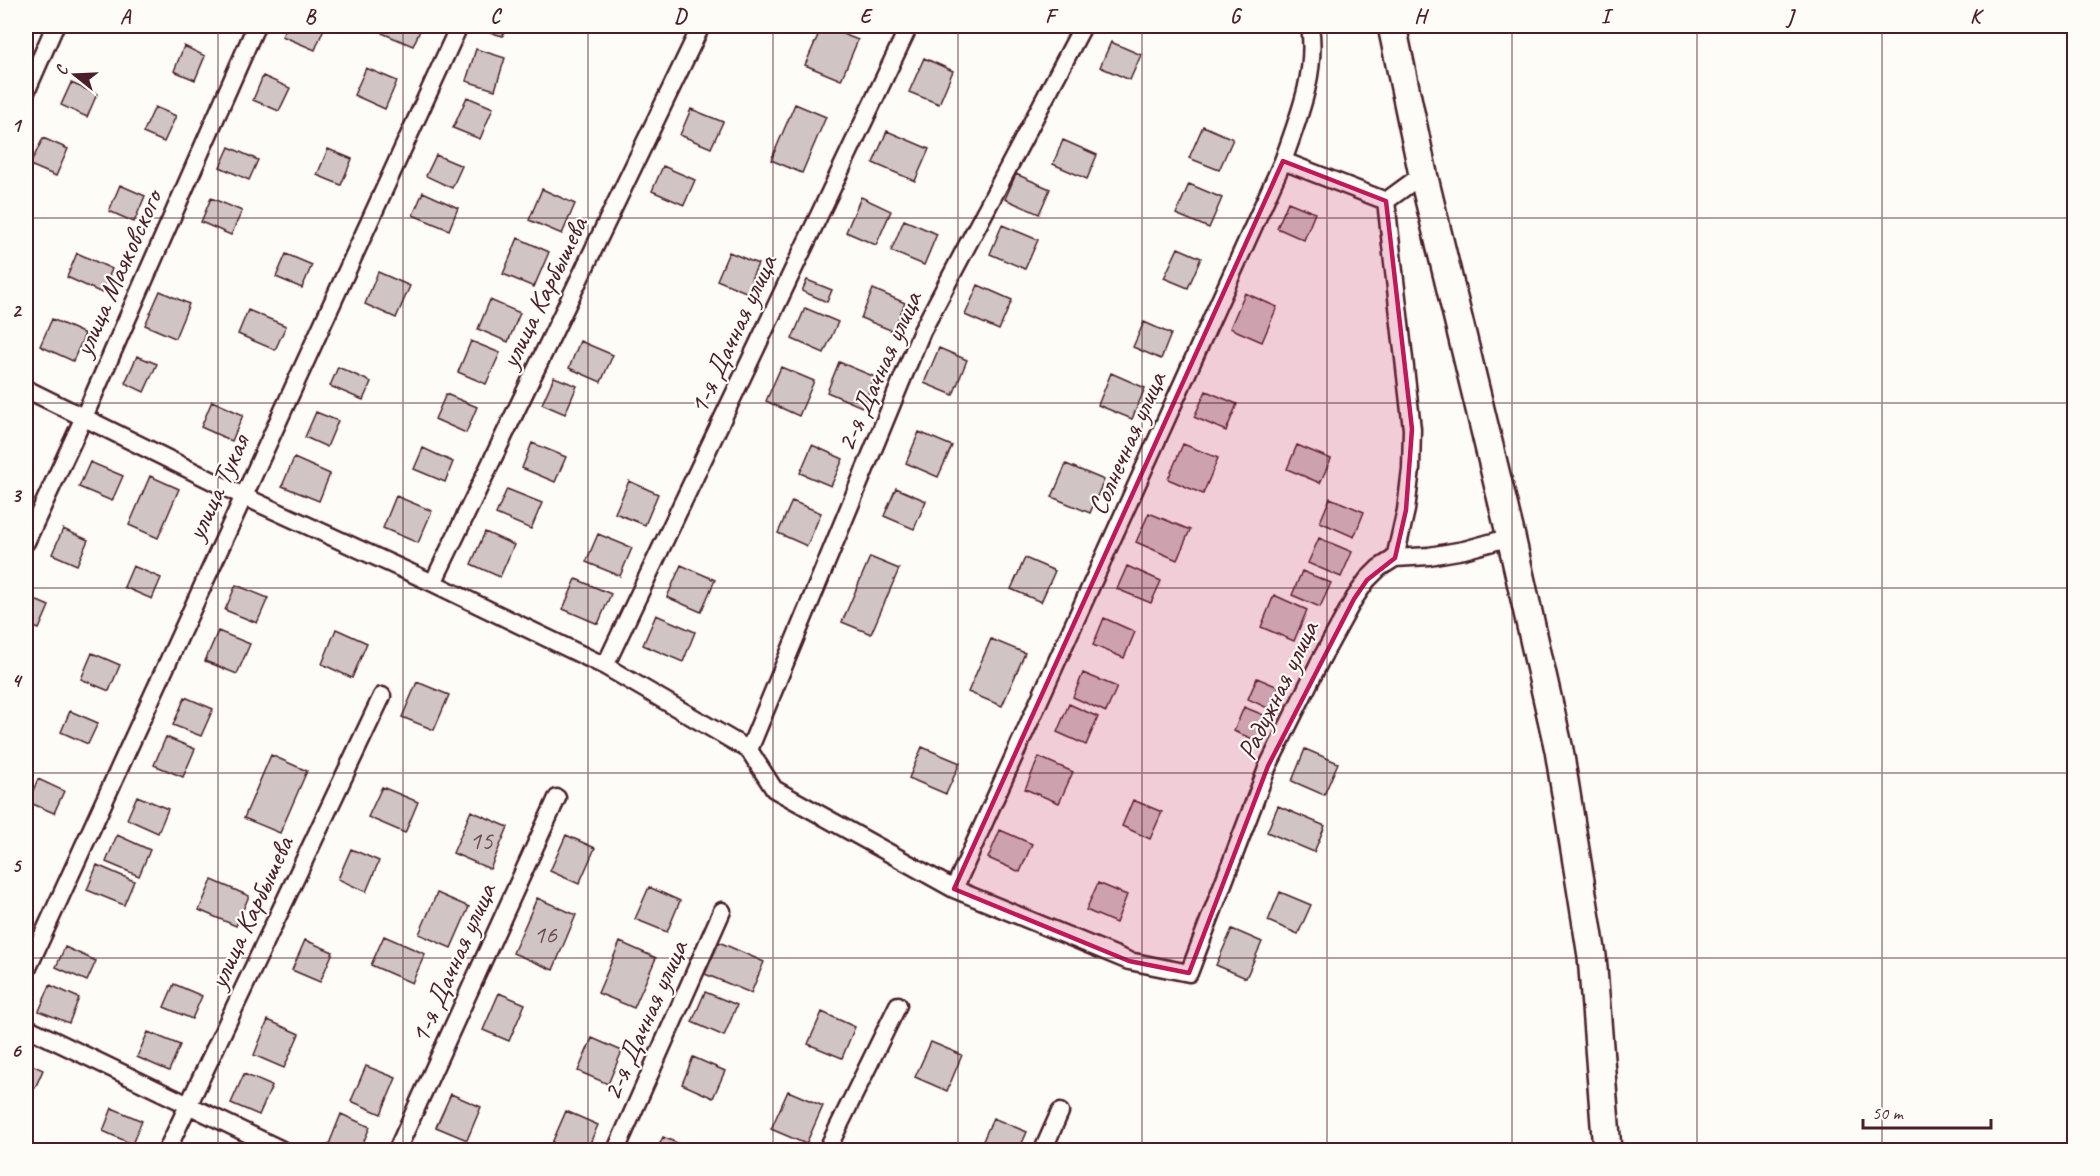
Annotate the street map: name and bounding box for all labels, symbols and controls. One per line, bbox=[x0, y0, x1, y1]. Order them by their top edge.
text: A bbox=[120, 4, 132, 29]
text: B bbox=[305, 4, 317, 29]
text: C bbox=[490, 4, 502, 29]
text: D bbox=[674, 4, 688, 29]
text: E bbox=[860, 4, 874, 29]
text: F bbox=[1045, 4, 1059, 29]
text: G bbox=[1230, 4, 1243, 29]
text: H bbox=[1414, 4, 1429, 29]
text: I bbox=[1601, 4, 1614, 29]
text: J bbox=[1785, 4, 1797, 29]
text: K bbox=[1970, 4, 1984, 29]
north arrow bbox=[45, 45, 105, 105]
text: С bbox=[51, 62, 73, 78]
text: 1 bbox=[12, 113, 23, 138]
street label: улица Маяковского bbox=[64, 182, 171, 363]
street label: улица Карбышева bbox=[491, 209, 596, 375]
street label: 1-я Дачная улица bbox=[680, 248, 785, 419]
street label: 2-я Дачная улица bbox=[828, 284, 930, 457]
text: 2 bbox=[12, 298, 23, 323]
street label: Солнечная улица bbox=[1079, 365, 1174, 520]
street label: улица Тукая bbox=[177, 427, 258, 547]
text: 3 bbox=[12, 483, 23, 508]
street label: Радужная улица bbox=[1229, 613, 1327, 765]
text: 4 bbox=[12, 668, 24, 693]
house number: 15 bbox=[469, 824, 494, 857]
street label: улица Карбышева bbox=[199, 829, 302, 996]
text: 5 bbox=[12, 853, 23, 878]
street label: 1-я Дачная улица bbox=[402, 876, 504, 1049]
house number: 16 bbox=[533, 918, 558, 951]
street label: 2-я Дачная улица bbox=[594, 933, 696, 1106]
text: 6 bbox=[11, 1038, 22, 1063]
scale bar bbox=[1863, 1092, 1990, 1130]
text: 50 m bbox=[1872, 1102, 1905, 1124]

